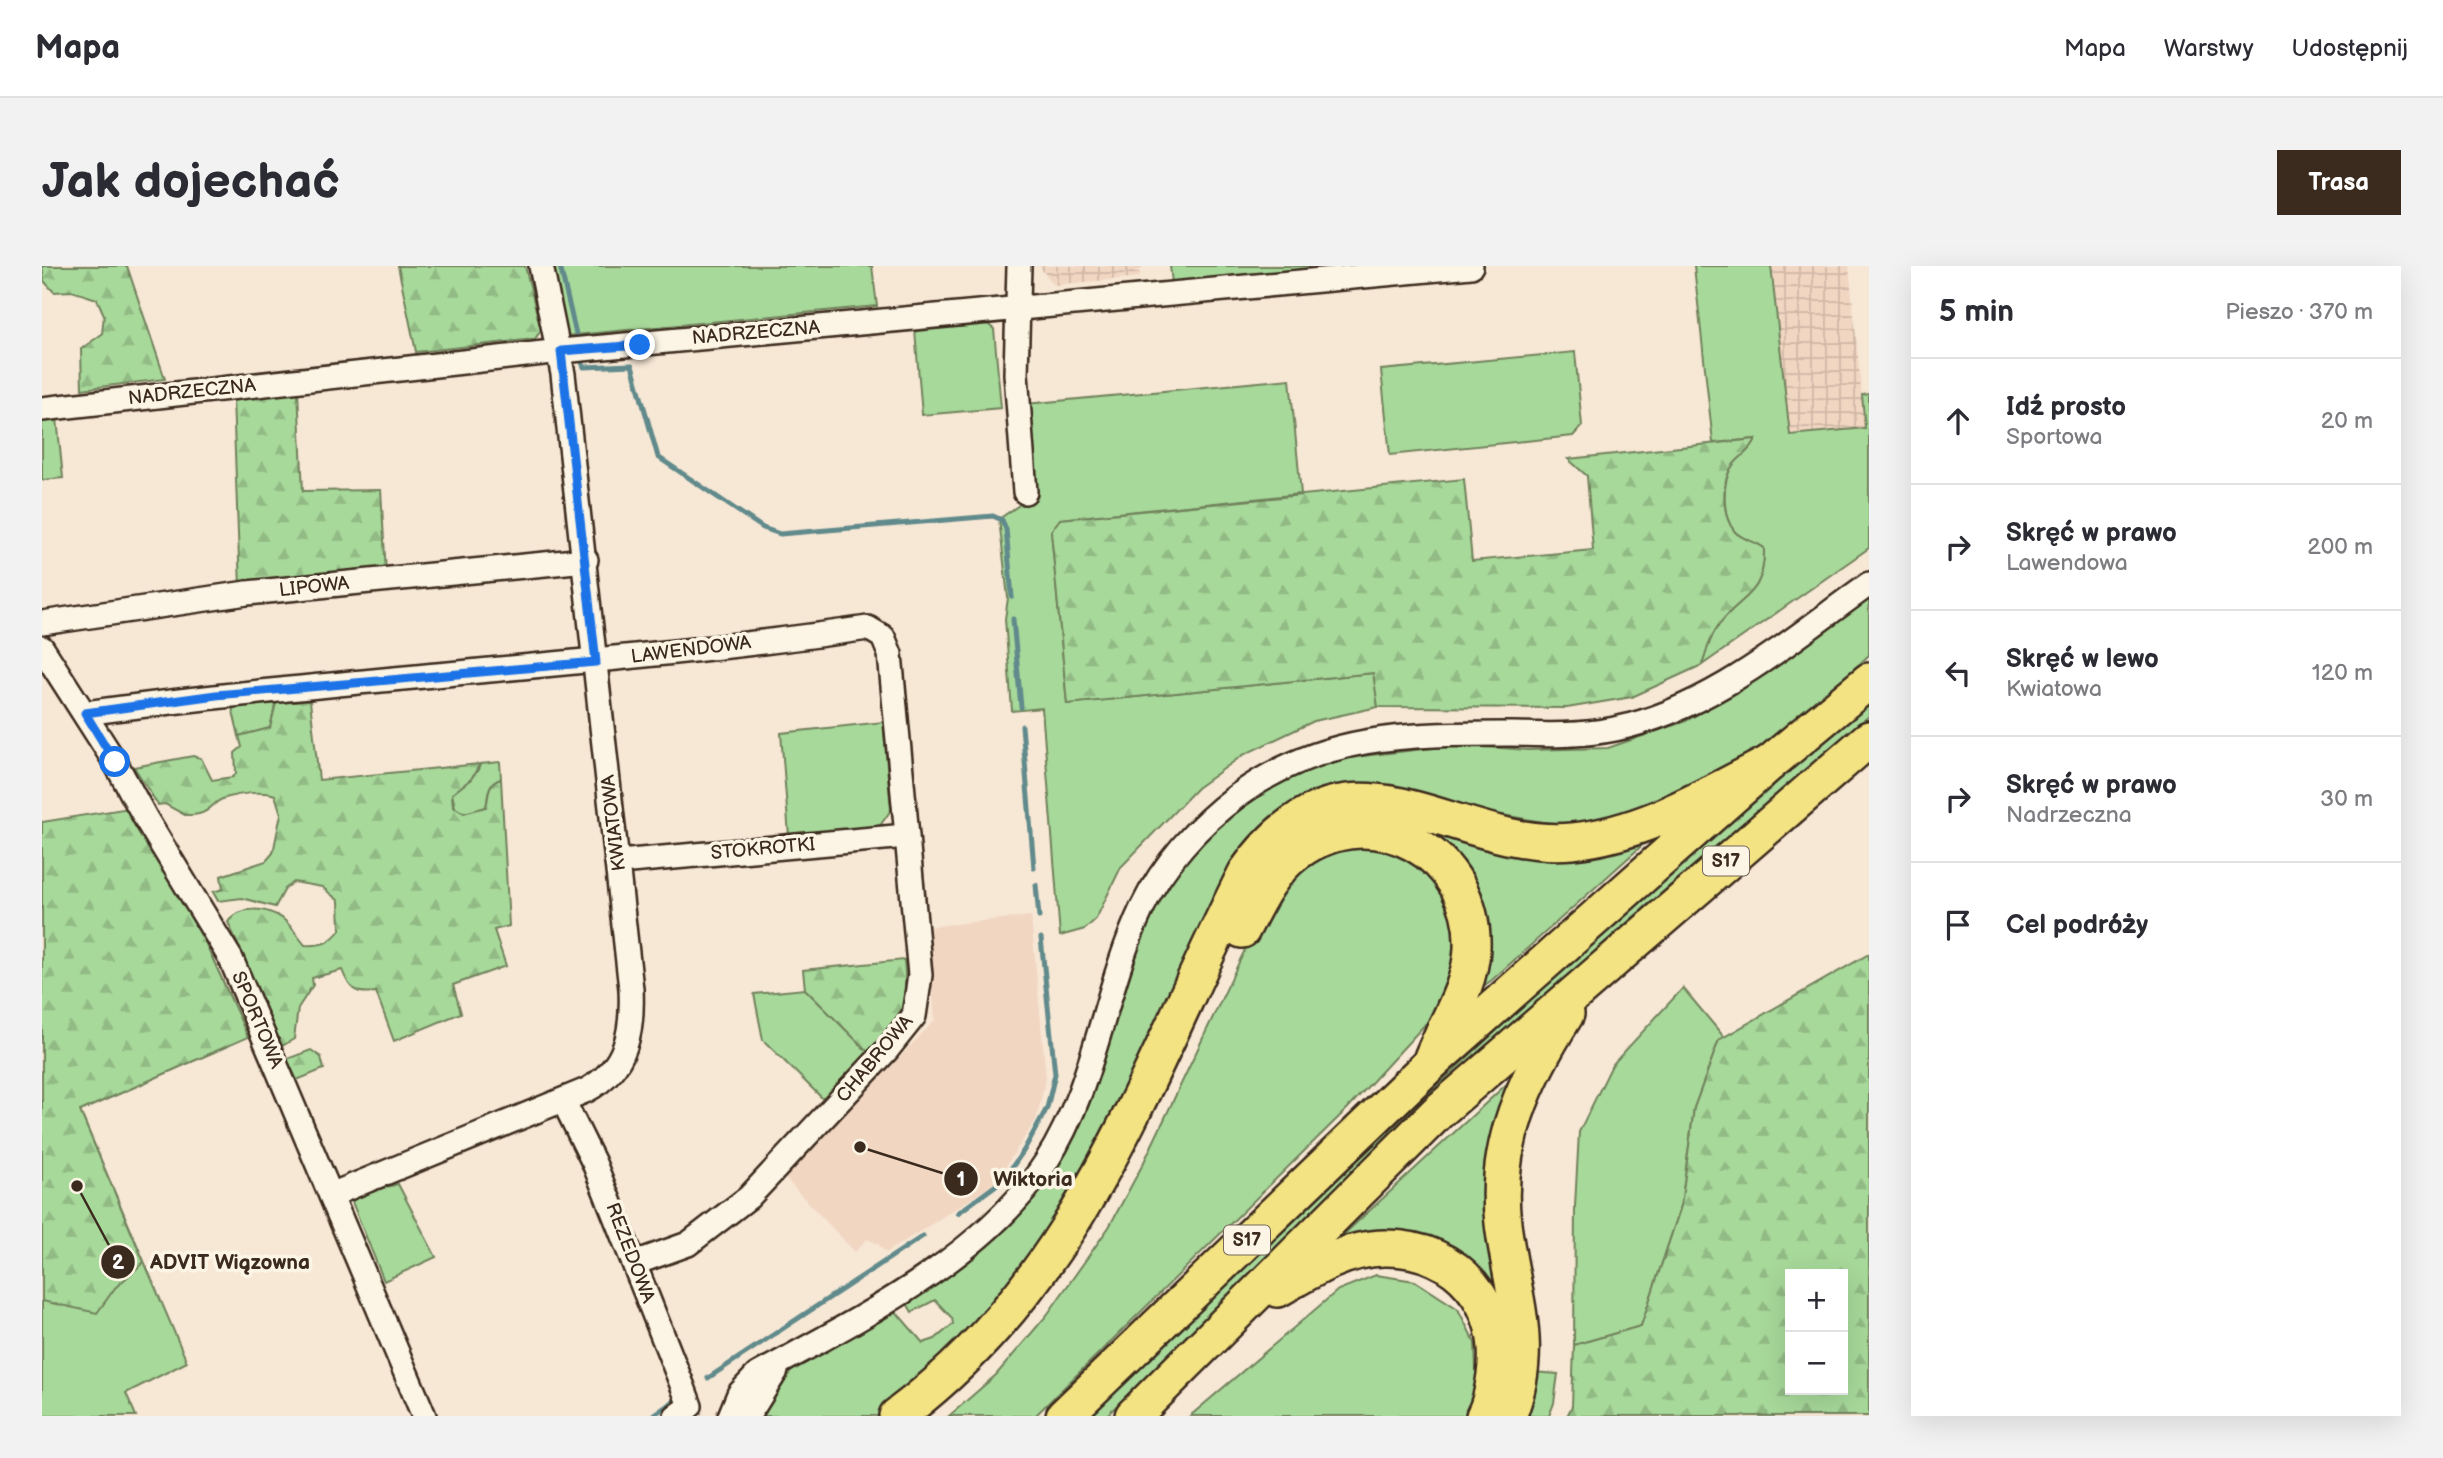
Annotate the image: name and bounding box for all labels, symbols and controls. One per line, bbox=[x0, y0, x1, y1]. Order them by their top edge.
text: Mapa bbox=[35, 28, 120, 68]
text: Mapa bbox=[2064, 34, 2126, 63]
text: Warstwy bbox=[2164, 34, 2254, 63]
text: Udostępnij bbox=[2292, 34, 2408, 63]
button: Trasa bbox=[2277, 150, 2401, 215]
text: Jak dojechać bbox=[42, 153, 340, 212]
text: 5 min bbox=[1939, 294, 2014, 330]
text: Pieszo · 370 m bbox=[2225, 298, 2373, 326]
street label: NADRZECZNA bbox=[691, 316, 821, 350]
route end bbox=[624, 329, 655, 360]
street label: NADRZECZNA bbox=[127, 374, 257, 410]
text: Idź prosto bbox=[2006, 392, 2126, 423]
icon: ahead bbox=[1939, 402, 1977, 440]
text: 20 m bbox=[2321, 407, 2373, 435]
text: Sportowa bbox=[2006, 423, 2102, 451]
text: Skręć w prawo bbox=[2006, 518, 2177, 549]
icon: right bbox=[1939, 528, 1977, 566]
text: 200 m bbox=[2307, 533, 2373, 561]
text: Lawendowa bbox=[2006, 549, 2128, 577]
street label: LIPOWA bbox=[278, 572, 350, 602]
street label: LAWENDOWA bbox=[630, 631, 753, 669]
text: Skręć w lewo bbox=[2006, 644, 2159, 675]
icon: left bbox=[1939, 654, 1977, 692]
text: 120 m bbox=[2312, 659, 2373, 687]
text: Kwiatowa bbox=[2006, 675, 2102, 703]
route start bbox=[99, 746, 130, 777]
text: Skręć w prawo bbox=[2006, 770, 2177, 801]
street label: KWIATOWA bbox=[597, 773, 631, 872]
icon: right bbox=[1939, 780, 1977, 818]
text: 30 m bbox=[2320, 785, 2373, 813]
text: Nadrzeczna bbox=[2006, 801, 2132, 829]
street label: STOKROTKI bbox=[710, 833, 816, 865]
road number: S17 bbox=[1703, 846, 1749, 876]
icon: arrive bbox=[1939, 906, 1977, 944]
text: Cel podróży bbox=[2006, 910, 2148, 941]
street label: SPORTOWA bbox=[226, 968, 288, 1072]
street label: CHABROWA bbox=[832, 1010, 918, 1107]
callout: Wiktoria bbox=[944, 1158, 1086, 1200]
text: 1 bbox=[957, 1167, 965, 1192]
text: Wiktoria bbox=[993, 1167, 1073, 1192]
street label: REZEDOWA bbox=[600, 1200, 660, 1307]
road number: S17 bbox=[1224, 1225, 1270, 1254]
callout: ADVIT Wiązowna bbox=[101, 1241, 324, 1283]
text: 2 bbox=[112, 1250, 125, 1275]
text: ADVIT Wiązowna bbox=[149, 1250, 310, 1275]
map controls bbox=[1785, 1269, 1848, 1395]
button: + bbox=[1785, 1269, 1848, 1332]
button: − bbox=[1785, 1332, 1848, 1395]

